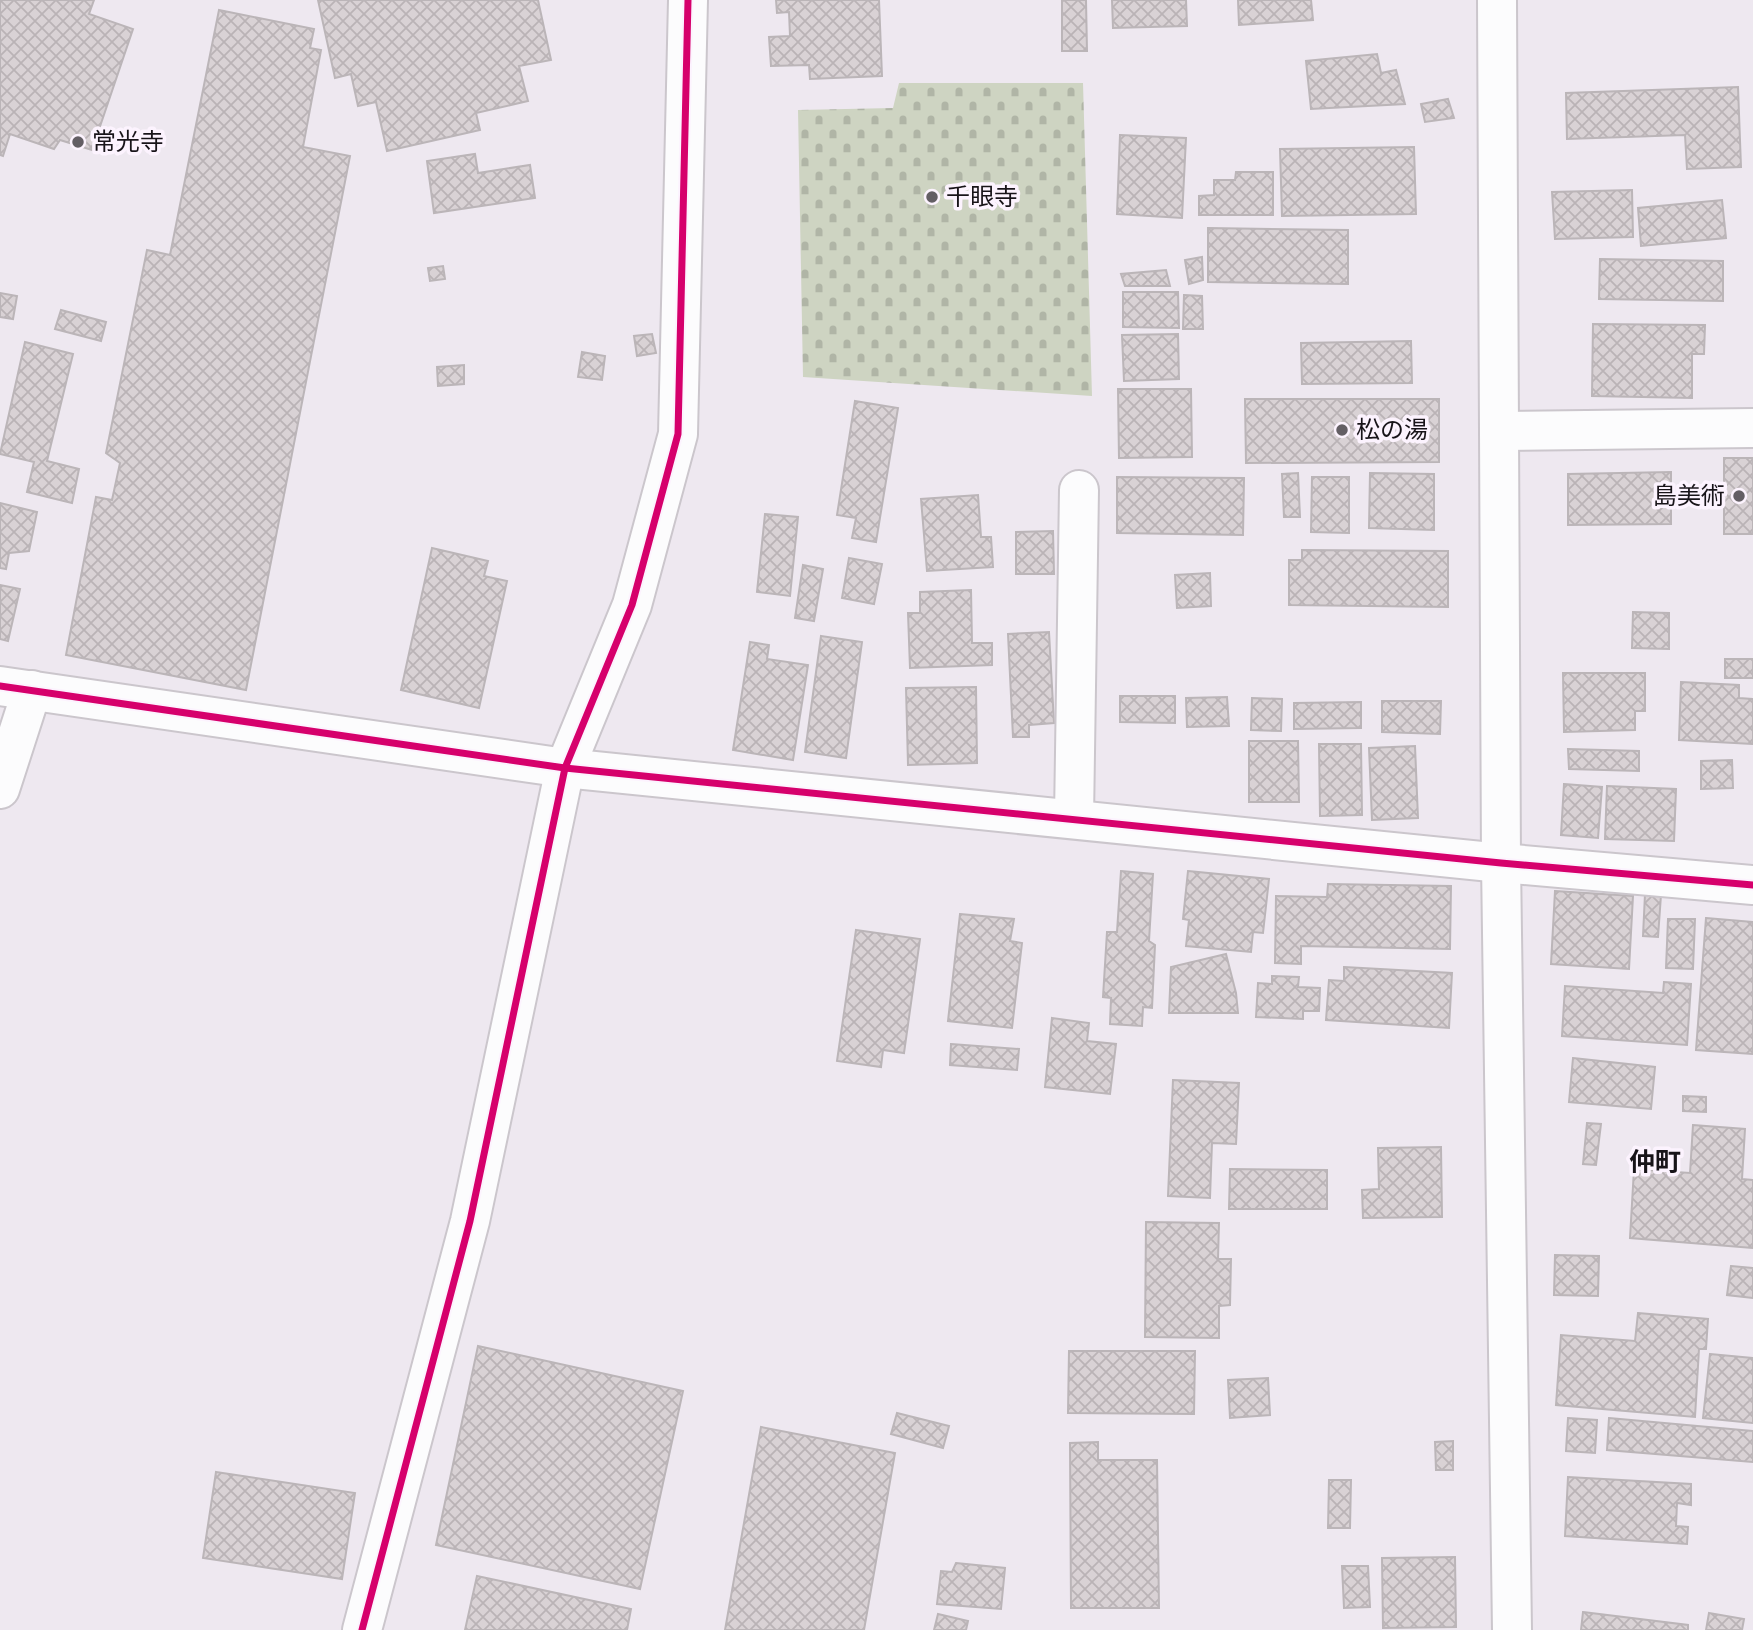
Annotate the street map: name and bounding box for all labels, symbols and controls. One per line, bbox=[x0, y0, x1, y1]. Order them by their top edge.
place label: 常光寺 bbox=[92, 126, 164, 156]
marker: 常光寺 bbox=[70, 134, 86, 150]
place label: 千眼寺 bbox=[946, 181, 1018, 211]
marker: 千眼寺 bbox=[924, 189, 940, 205]
place label: 松の湯 bbox=[1356, 414, 1428, 444]
marker: 松の湯 bbox=[1334, 422, 1350, 438]
place label: 島美術 bbox=[1653, 480, 1725, 510]
marker: 島美術 bbox=[1731, 488, 1747, 504]
district label: 仲町 bbox=[1629, 1145, 1681, 1178]

